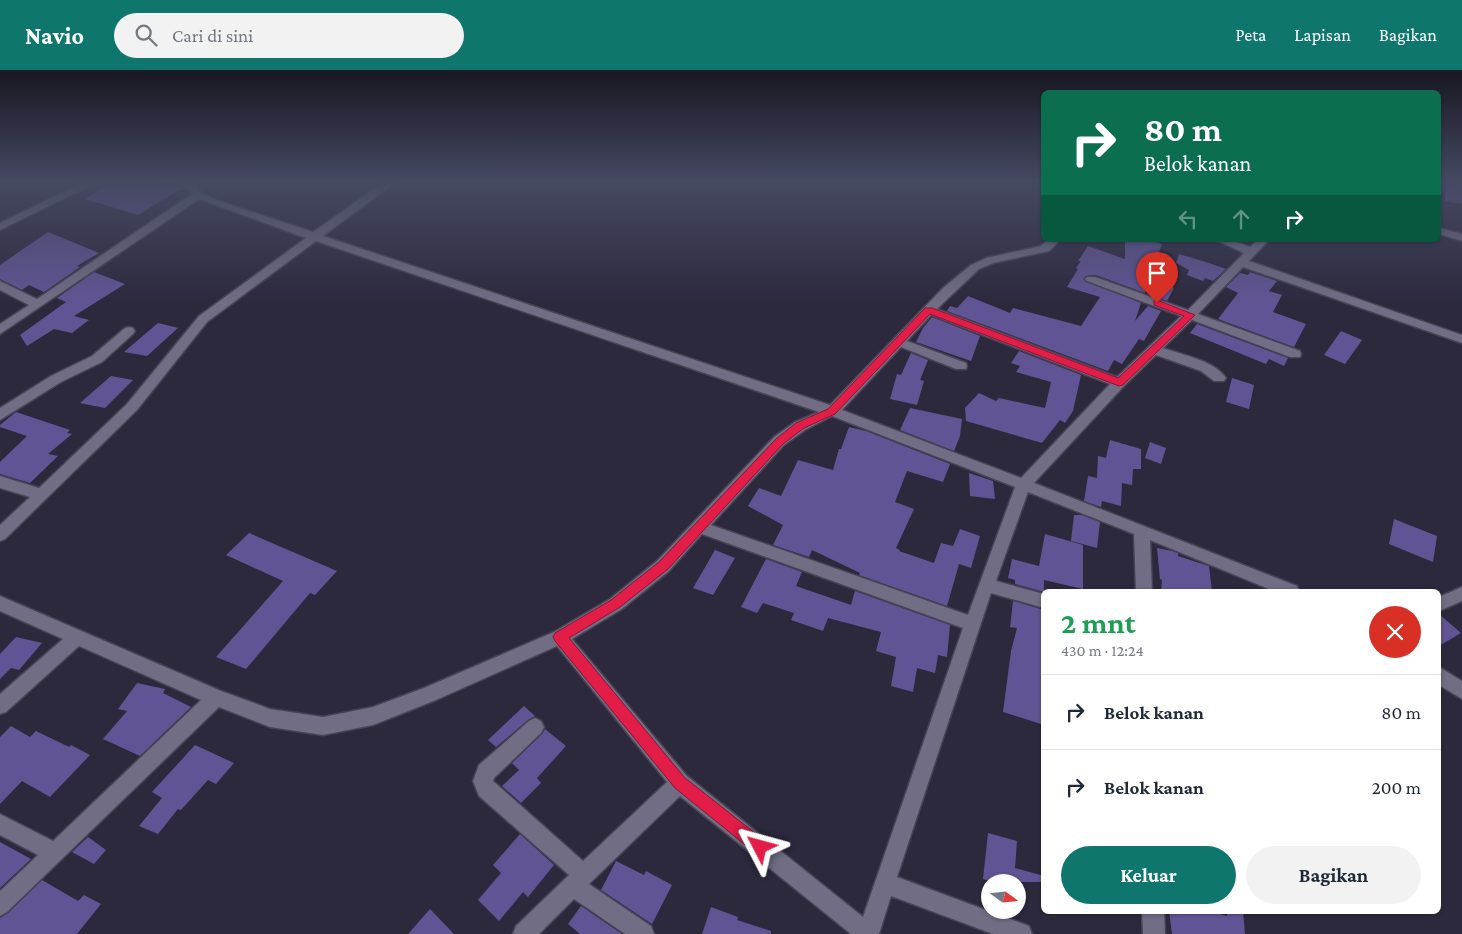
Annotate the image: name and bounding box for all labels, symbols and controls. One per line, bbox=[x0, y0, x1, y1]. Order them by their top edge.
search box bbox=[114, 13, 464, 58]
icon: search bbox=[132, 21, 160, 49]
text: Navio bbox=[25, 22, 84, 49]
text: Cari di sini bbox=[172, 25, 253, 46]
text: Peta bbox=[1236, 25, 1266, 45]
text: Lapisan bbox=[1294, 25, 1351, 45]
text: Bagikan bbox=[1379, 25, 1437, 45]
icon: right bbox=[1061, 110, 1126, 175]
text: 80 m bbox=[1144, 110, 1222, 149]
text: Belok kanan bbox=[1144, 151, 1251, 176]
icon: left bbox=[1174, 205, 1202, 233]
icon: ahead bbox=[1227, 205, 1255, 233]
icon: right bbox=[1280, 205, 1308, 233]
pin bbox=[1136, 252, 1178, 303]
icon: arrive bbox=[1143, 259, 1171, 287]
text: 2 mnt bbox=[1061, 606, 1136, 639]
button: close bbox=[1369, 606, 1421, 658]
text: 430 m · 12:24 bbox=[1061, 642, 1144, 659]
icon: right bbox=[1061, 698, 1089, 726]
text: Belok kanan bbox=[1104, 702, 1204, 723]
text: 80 m bbox=[1381, 702, 1421, 723]
icon: right bbox=[1061, 773, 1089, 801]
text: Belok kanan bbox=[1104, 777, 1204, 798]
text: 200 m bbox=[1372, 777, 1421, 798]
position arrow bbox=[733, 820, 785, 872]
button: Keluar bbox=[1061, 846, 1236, 904]
button: Bagikan bbox=[1246, 846, 1421, 904]
north arrow bbox=[981, 874, 1026, 919]
map controls bbox=[981, 874, 1026, 919]

